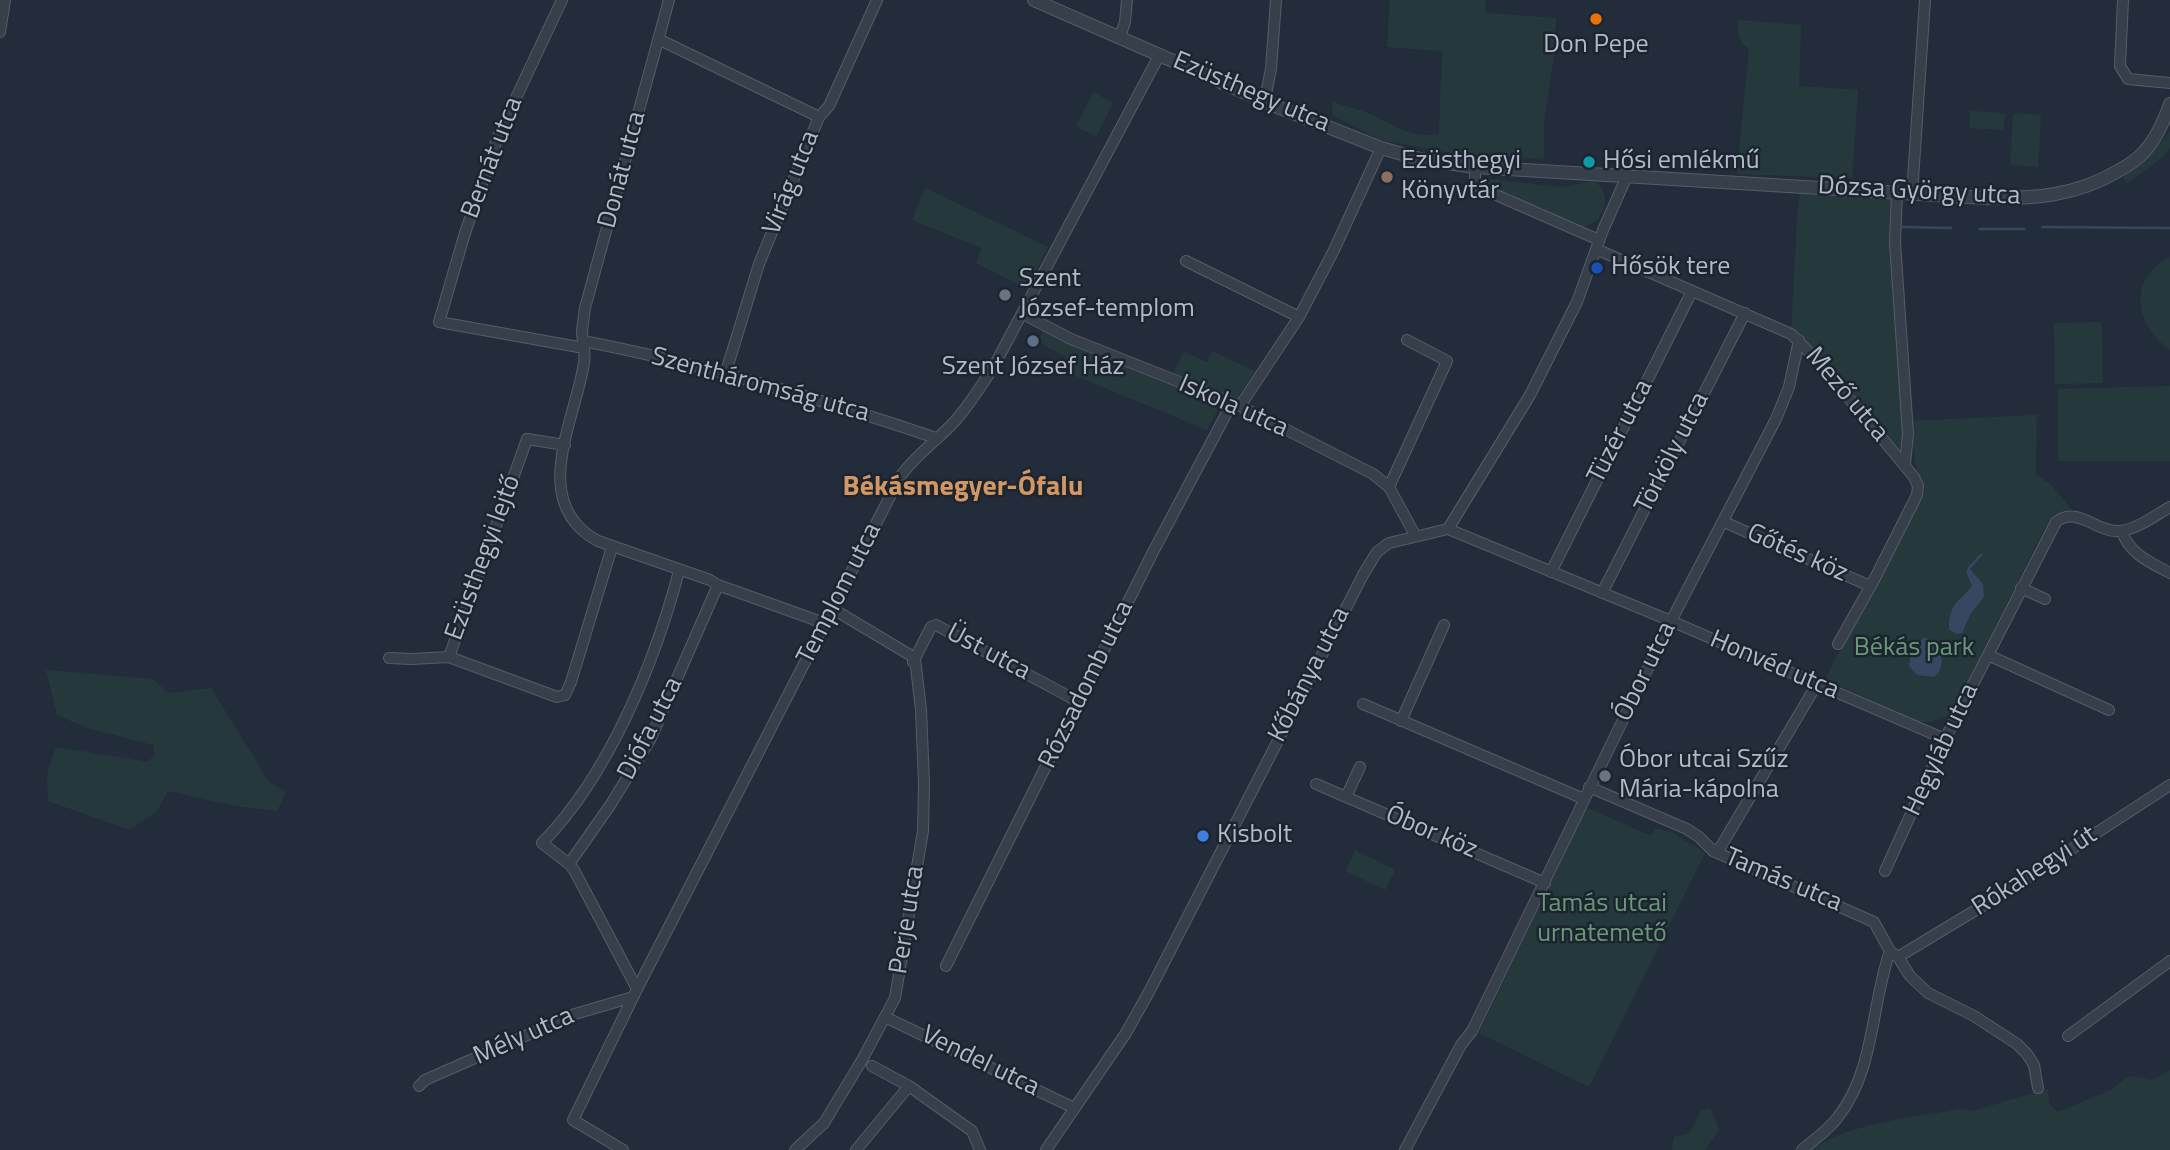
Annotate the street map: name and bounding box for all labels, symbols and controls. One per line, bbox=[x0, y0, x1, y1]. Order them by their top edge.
marker: Don Pepe bbox=[1588, 11, 1604, 27]
place label: Don Pepe bbox=[1543, 30, 1649, 62]
street label: Ezüsthegy utca bbox=[1168, 46, 1334, 140]
street label: Bernát utca bbox=[456, 93, 530, 223]
street label: Donát utca bbox=[592, 108, 654, 232]
street label: Virág utca bbox=[757, 127, 827, 239]
place label: Ezüsthegyi Könyvtár bbox=[1401, 146, 1521, 208]
place label: Hősi emlékmű bbox=[1603, 146, 1760, 178]
marker: Hősi emlékmű bbox=[1581, 154, 1597, 170]
marker: Ezüsthegyi Könyvtár bbox=[1379, 169, 1395, 185]
street label: Dózsa György utca bbox=[1817, 171, 2021, 213]
place label: Hősök tere bbox=[1611, 252, 1730, 284]
marker: Hősök tere bbox=[1589, 260, 1605, 276]
place label: Szent József-templom bbox=[1019, 264, 1195, 326]
marker: Szent József-templom bbox=[997, 287, 1013, 303]
marker: Szent József Ház bbox=[1025, 333, 1041, 349]
street label: Szentháromság utca bbox=[647, 342, 873, 430]
street label: Mező utca bbox=[1798, 342, 1894, 448]
place label: Szent József Ház bbox=[942, 352, 1124, 384]
street label: Iskola utca bbox=[1173, 369, 1293, 445]
street label: Tüzér utca bbox=[1582, 375, 1660, 489]
street label: Törköly utca bbox=[1629, 387, 1717, 519]
street label: Ezüsthegyi lejtő bbox=[440, 471, 528, 645]
district label: Békásmegyer-Ófalu bbox=[843, 471, 1083, 505]
street label: Templom utca bbox=[791, 518, 889, 670]
street label: Gőtés köz bbox=[1742, 518, 1852, 590]
street label: Rózsadomb utca bbox=[1033, 596, 1141, 774]
street label: Kőbánya utca bbox=[1263, 602, 1357, 748]
street label: Óbor utca bbox=[1609, 617, 1683, 727]
street label: Üst utca bbox=[941, 618, 1035, 688]
street label: Honvéd utca bbox=[1705, 625, 1843, 707]
park label: Békás park bbox=[1854, 633, 1974, 665]
street label: Diófa utca bbox=[612, 673, 690, 785]
street label: Hegyláb utca bbox=[1898, 679, 1986, 821]
place label: Óbor utcai Szűz Mária-kápolna bbox=[1619, 745, 1788, 806]
marker: Óbor utcai Szűz Mária-kápolna bbox=[1597, 768, 1613, 784]
street label: Óbor köz bbox=[1380, 800, 1482, 866]
place label: Kisbolt bbox=[1217, 820, 1292, 852]
street label: Rókahegyi út bbox=[1967, 820, 2103, 924]
marker: Kisbolt bbox=[1195, 828, 1211, 844]
street label: Tamás utca bbox=[1720, 842, 1846, 920]
street label: Perje utca bbox=[884, 864, 932, 976]
park label: Tamás utcai urnatemető bbox=[1537, 889, 1667, 950]
street label: Mély utca bbox=[469, 1001, 579, 1073]
street label: Vendel utca bbox=[916, 1020, 1044, 1104]

